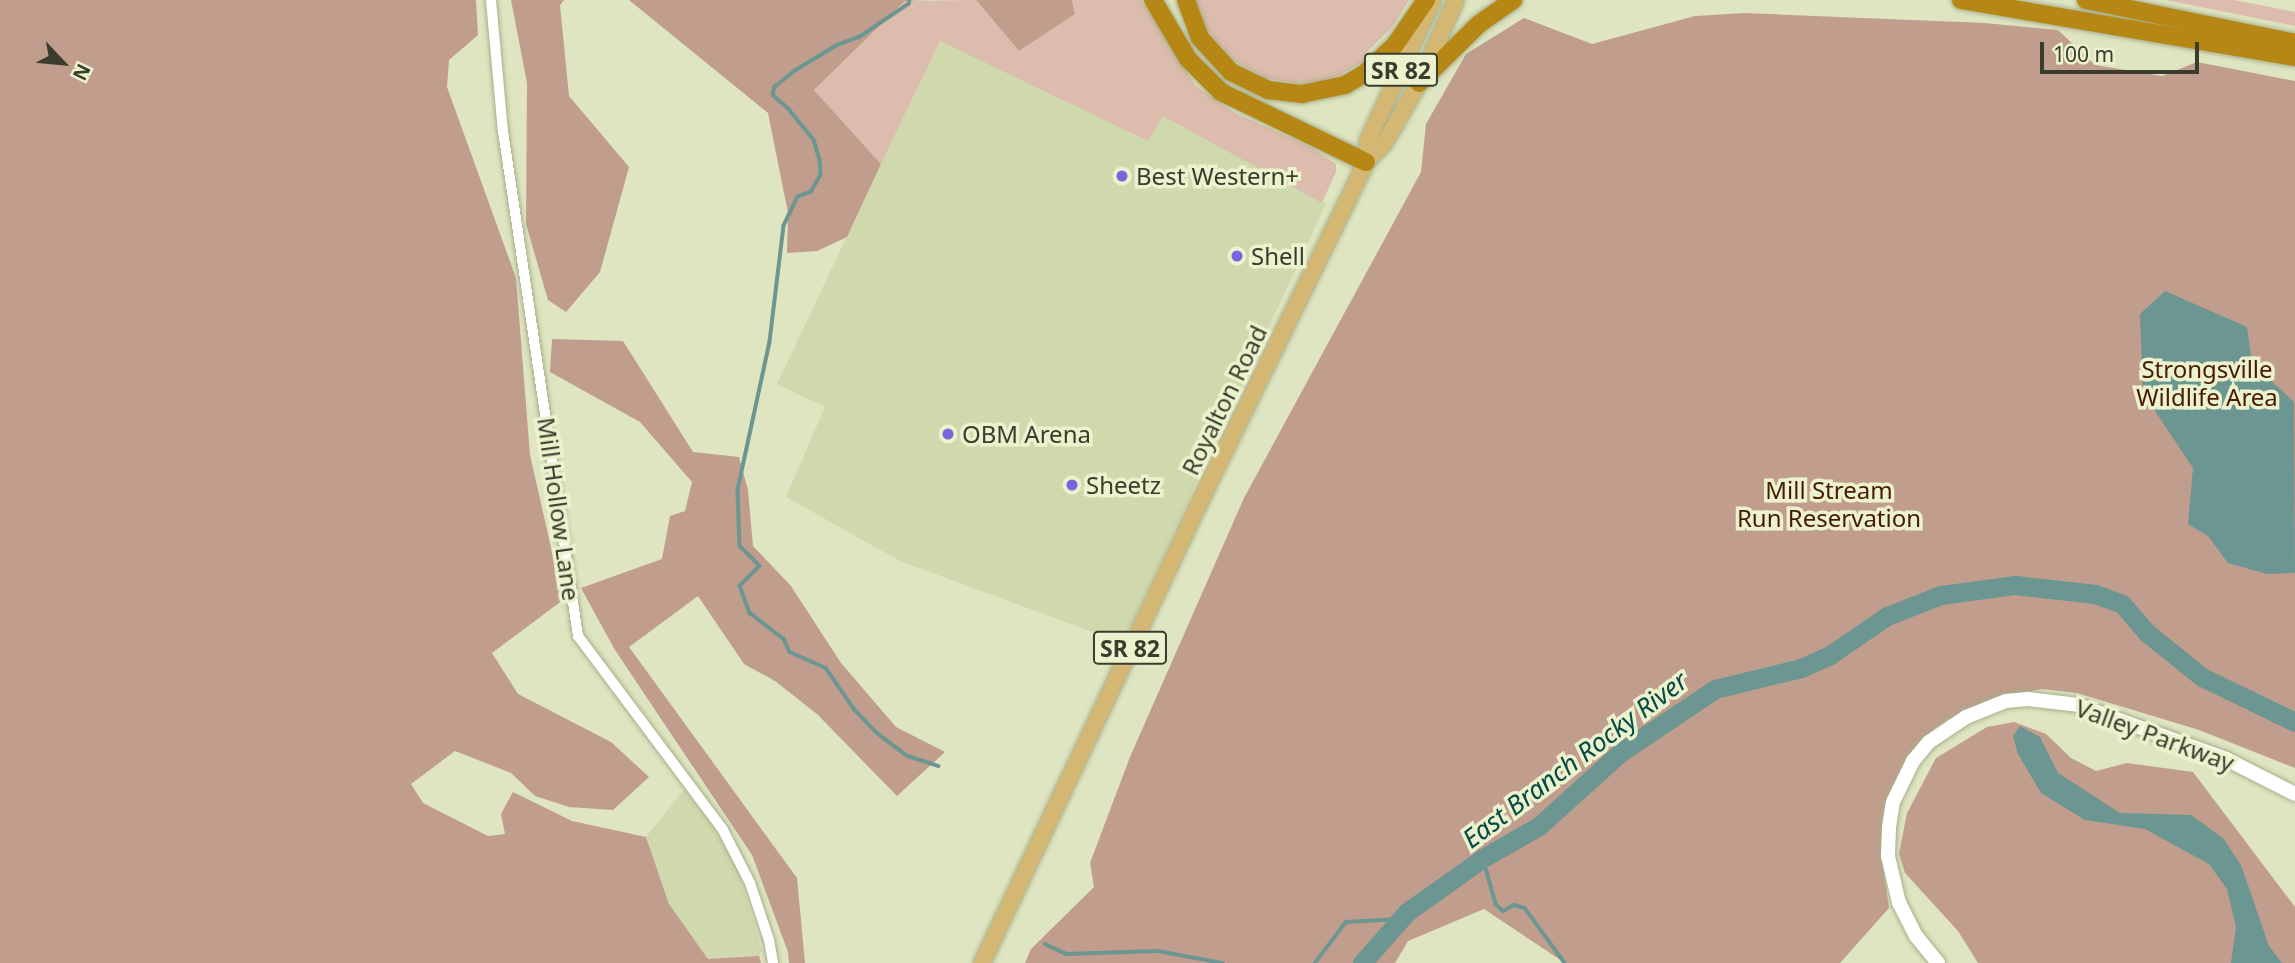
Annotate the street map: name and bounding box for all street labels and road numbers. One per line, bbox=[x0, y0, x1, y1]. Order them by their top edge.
road number: SR 82 bbox=[1362, 50, 1440, 90]
street label: Royalton Road bbox=[1175, 321, 1273, 479]
street label: Mill Hollow Lane bbox=[532, 415, 586, 603]
road number: SR 82 bbox=[1092, 628, 1168, 668]
street label: Valley Parkway bbox=[2072, 693, 2238, 777]

